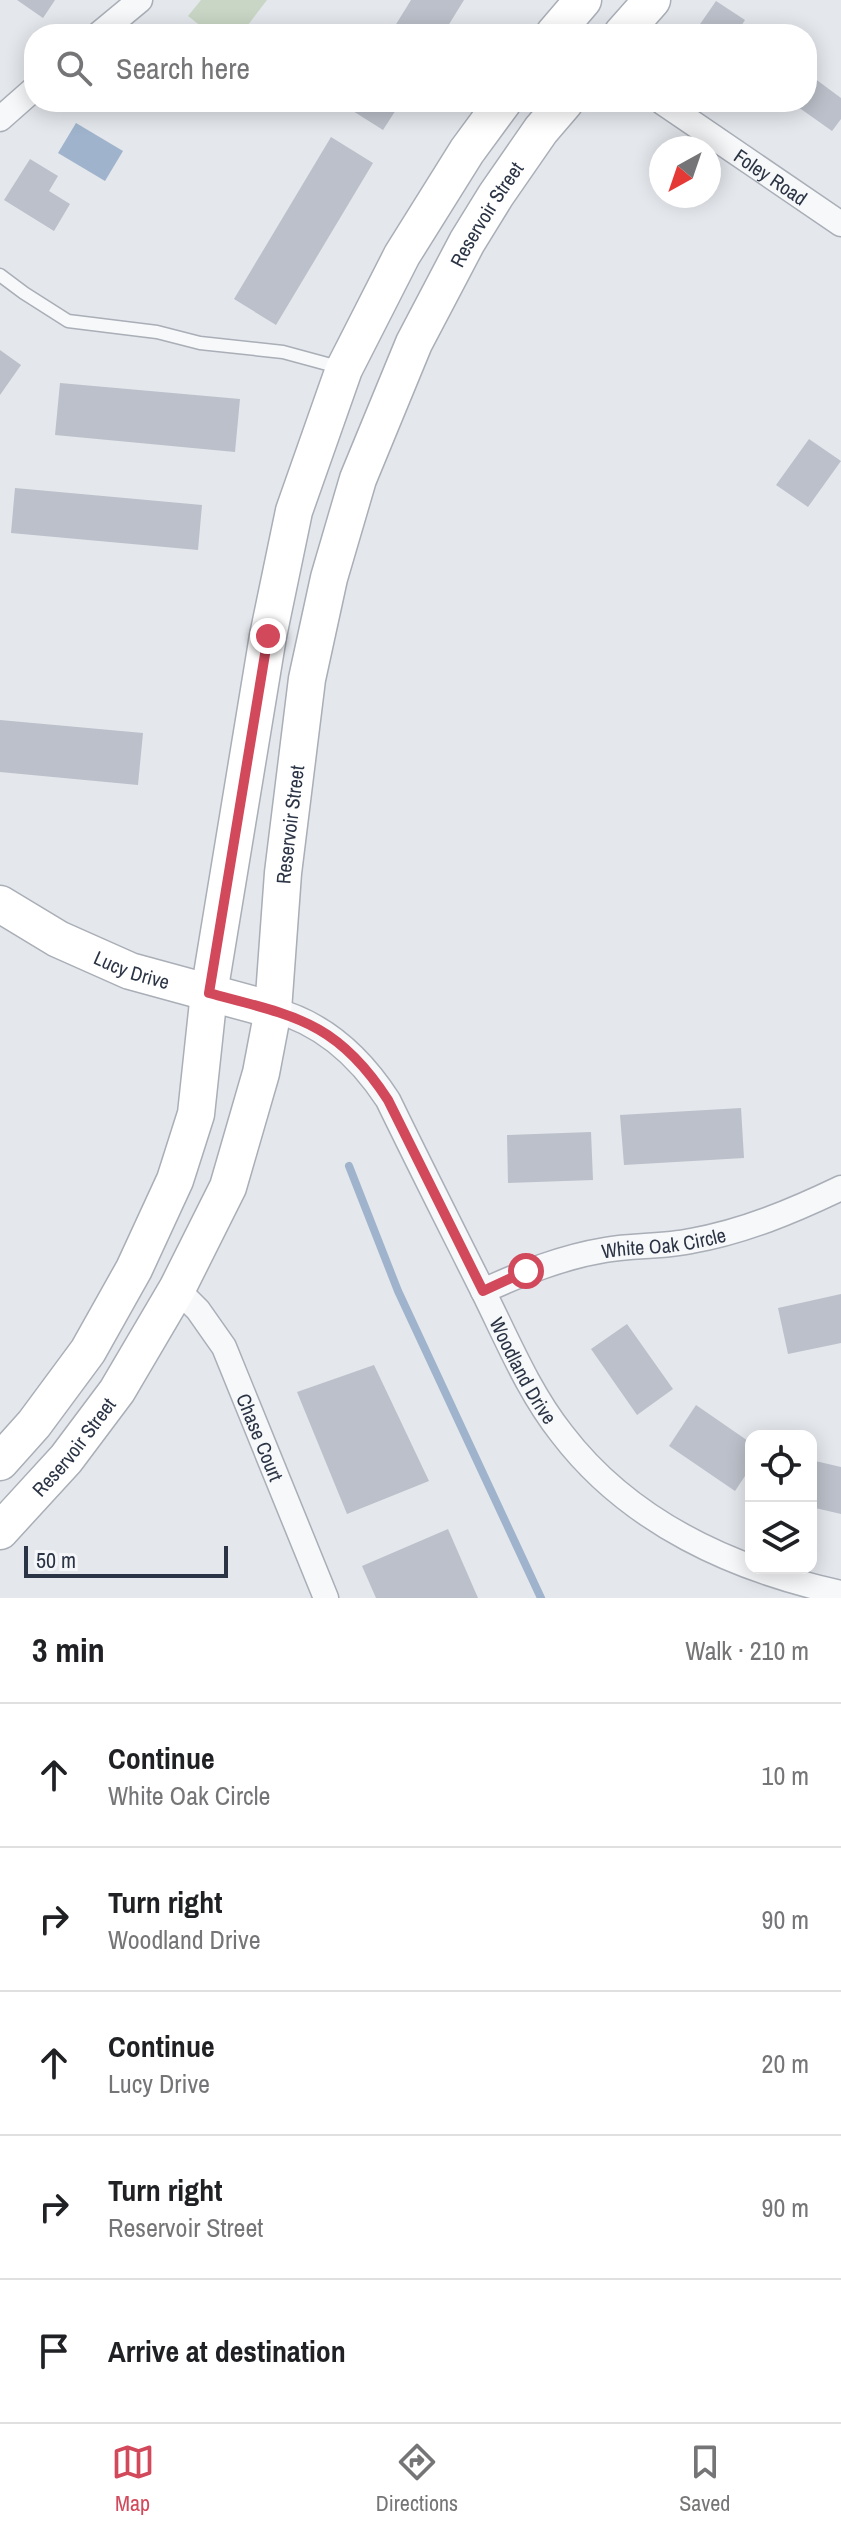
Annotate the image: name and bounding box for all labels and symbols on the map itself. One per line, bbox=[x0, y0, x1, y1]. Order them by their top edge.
north arrow bbox=[649, 136, 721, 208]
street label: Foley Road bbox=[729, 142, 813, 211]
street label: Reservoir Street bbox=[443, 156, 529, 271]
route end bbox=[250, 618, 286, 654]
street label: Reservoir Street bbox=[269, 763, 310, 885]
street label: Lucy Drive bbox=[90, 943, 173, 995]
street label: White Oak Circle bbox=[599, 1220, 728, 1264]
route start bbox=[508, 1253, 544, 1289]
street label: Woodland Drive bbox=[484, 1313, 564, 1429]
street label: Chase Court bbox=[231, 1389, 291, 1485]
street label: Reservoir Street bbox=[25, 1391, 122, 1502]
scale bar bbox=[24, 1542, 228, 1578]

